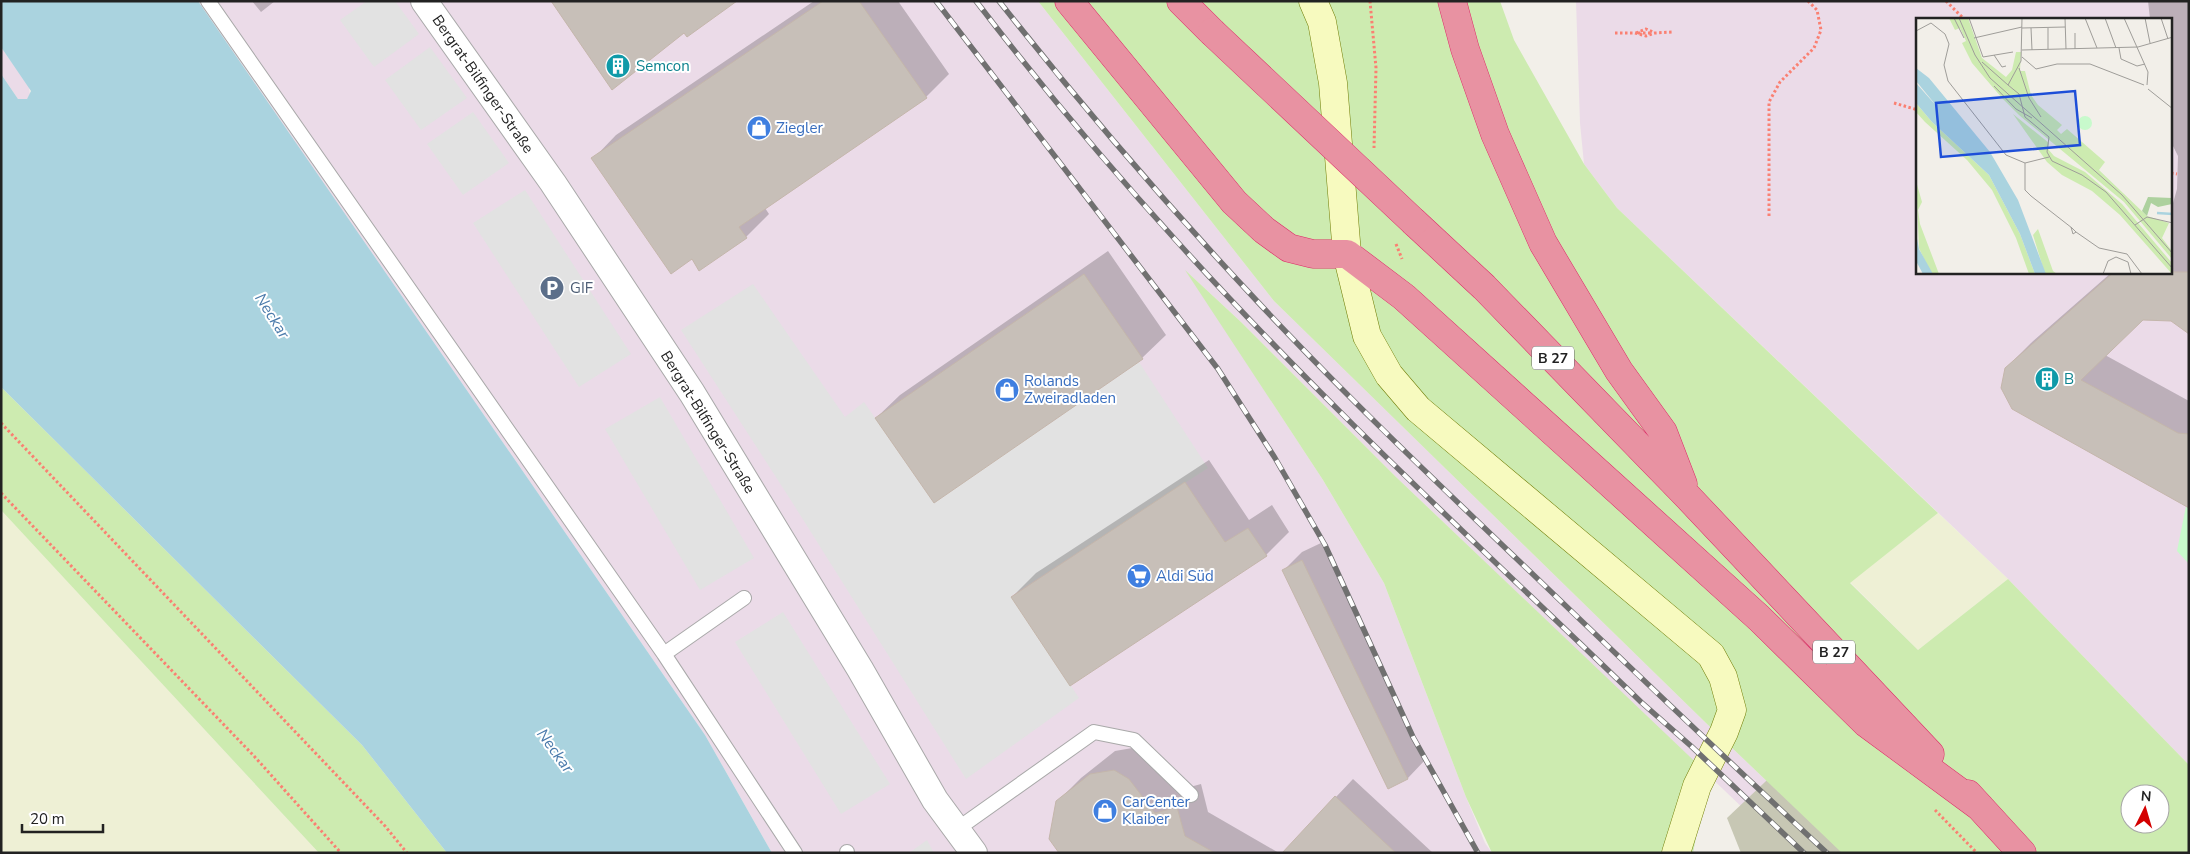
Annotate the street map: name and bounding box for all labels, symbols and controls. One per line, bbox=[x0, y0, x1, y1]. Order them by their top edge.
street label: Bergrat-Bilfinger-Straße bbox=[428, 11, 538, 157]
inset map bbox=[1916, 18, 2172, 274]
building icon: Semcon bbox=[605, 53, 631, 79]
place label: Semcon bbox=[636, 56, 690, 76]
shop icon: Ziegler bbox=[746, 115, 772, 141]
place label: Ziegler bbox=[776, 118, 823, 138]
parking icon: GIF bbox=[539, 275, 565, 301]
place label: GIF bbox=[570, 278, 593, 298]
water label: Neckar bbox=[249, 289, 295, 344]
road number: B 27 bbox=[1532, 346, 1574, 369]
street label: Bergrat-Bilfinger-Straße bbox=[656, 347, 760, 497]
building icon: B bbox=[2034, 366, 2060, 392]
place label: B bbox=[2064, 369, 2074, 389]
place label: Rolands Zweiradladen bbox=[1024, 371, 1116, 408]
shop icon: Rolands Zweiradladen bbox=[994, 377, 1020, 403]
supermarket icon: Aldi Süd bbox=[1126, 563, 1152, 589]
place label: Aldi Süd bbox=[1156, 566, 1214, 586]
road number: B 27 bbox=[1813, 640, 1855, 664]
water label: Neckar bbox=[531, 724, 579, 779]
north arrow bbox=[2120, 784, 2170, 834]
text: N bbox=[2140, 787, 2152, 806]
place label: CarCenter Klaiber bbox=[1122, 792, 1190, 829]
shop icon: CarCenter Klaiber bbox=[1092, 798, 1118, 824]
scale bar bbox=[22, 802, 104, 834]
text: 20 m bbox=[30, 809, 65, 829]

